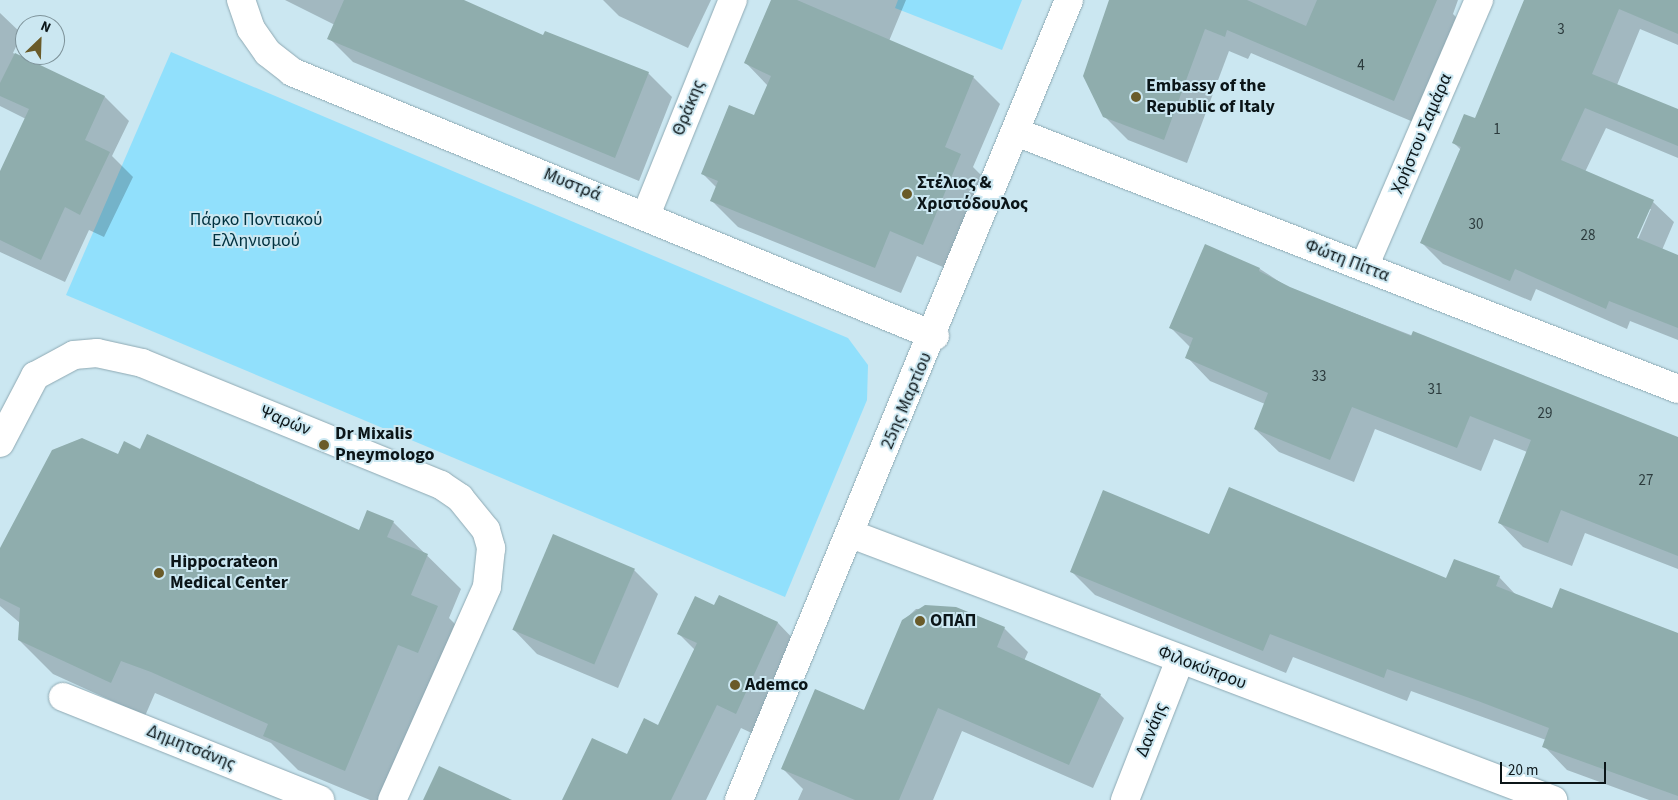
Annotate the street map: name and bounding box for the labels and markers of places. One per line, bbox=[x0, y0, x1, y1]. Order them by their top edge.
place label: Embassy of the Republic of Italy bbox=[1146, 76, 1275, 118]
marker: Embassy of the Republic of Italy bbox=[1130, 91, 1142, 103]
place label: Στέλιος & Χριστόδουλος bbox=[917, 173, 1028, 215]
marker: Στέλιος & Χριστόδουλος bbox=[901, 188, 913, 200]
place label: Dr Mixalis Pneymologo bbox=[335, 424, 434, 466]
marker: Dr Mixalis Pneymologo bbox=[317, 438, 331, 452]
place label: Hippocrateon Medical Center bbox=[170, 552, 288, 594]
marker: Hippocrateon Medical Center bbox=[152, 566, 166, 580]
place label: ΟΠΑΠ bbox=[930, 610, 976, 632]
marker: ΟΠΑΠ bbox=[914, 615, 926, 627]
place label: Ademco bbox=[745, 674, 808, 696]
marker: Ademco bbox=[729, 679, 741, 691]

